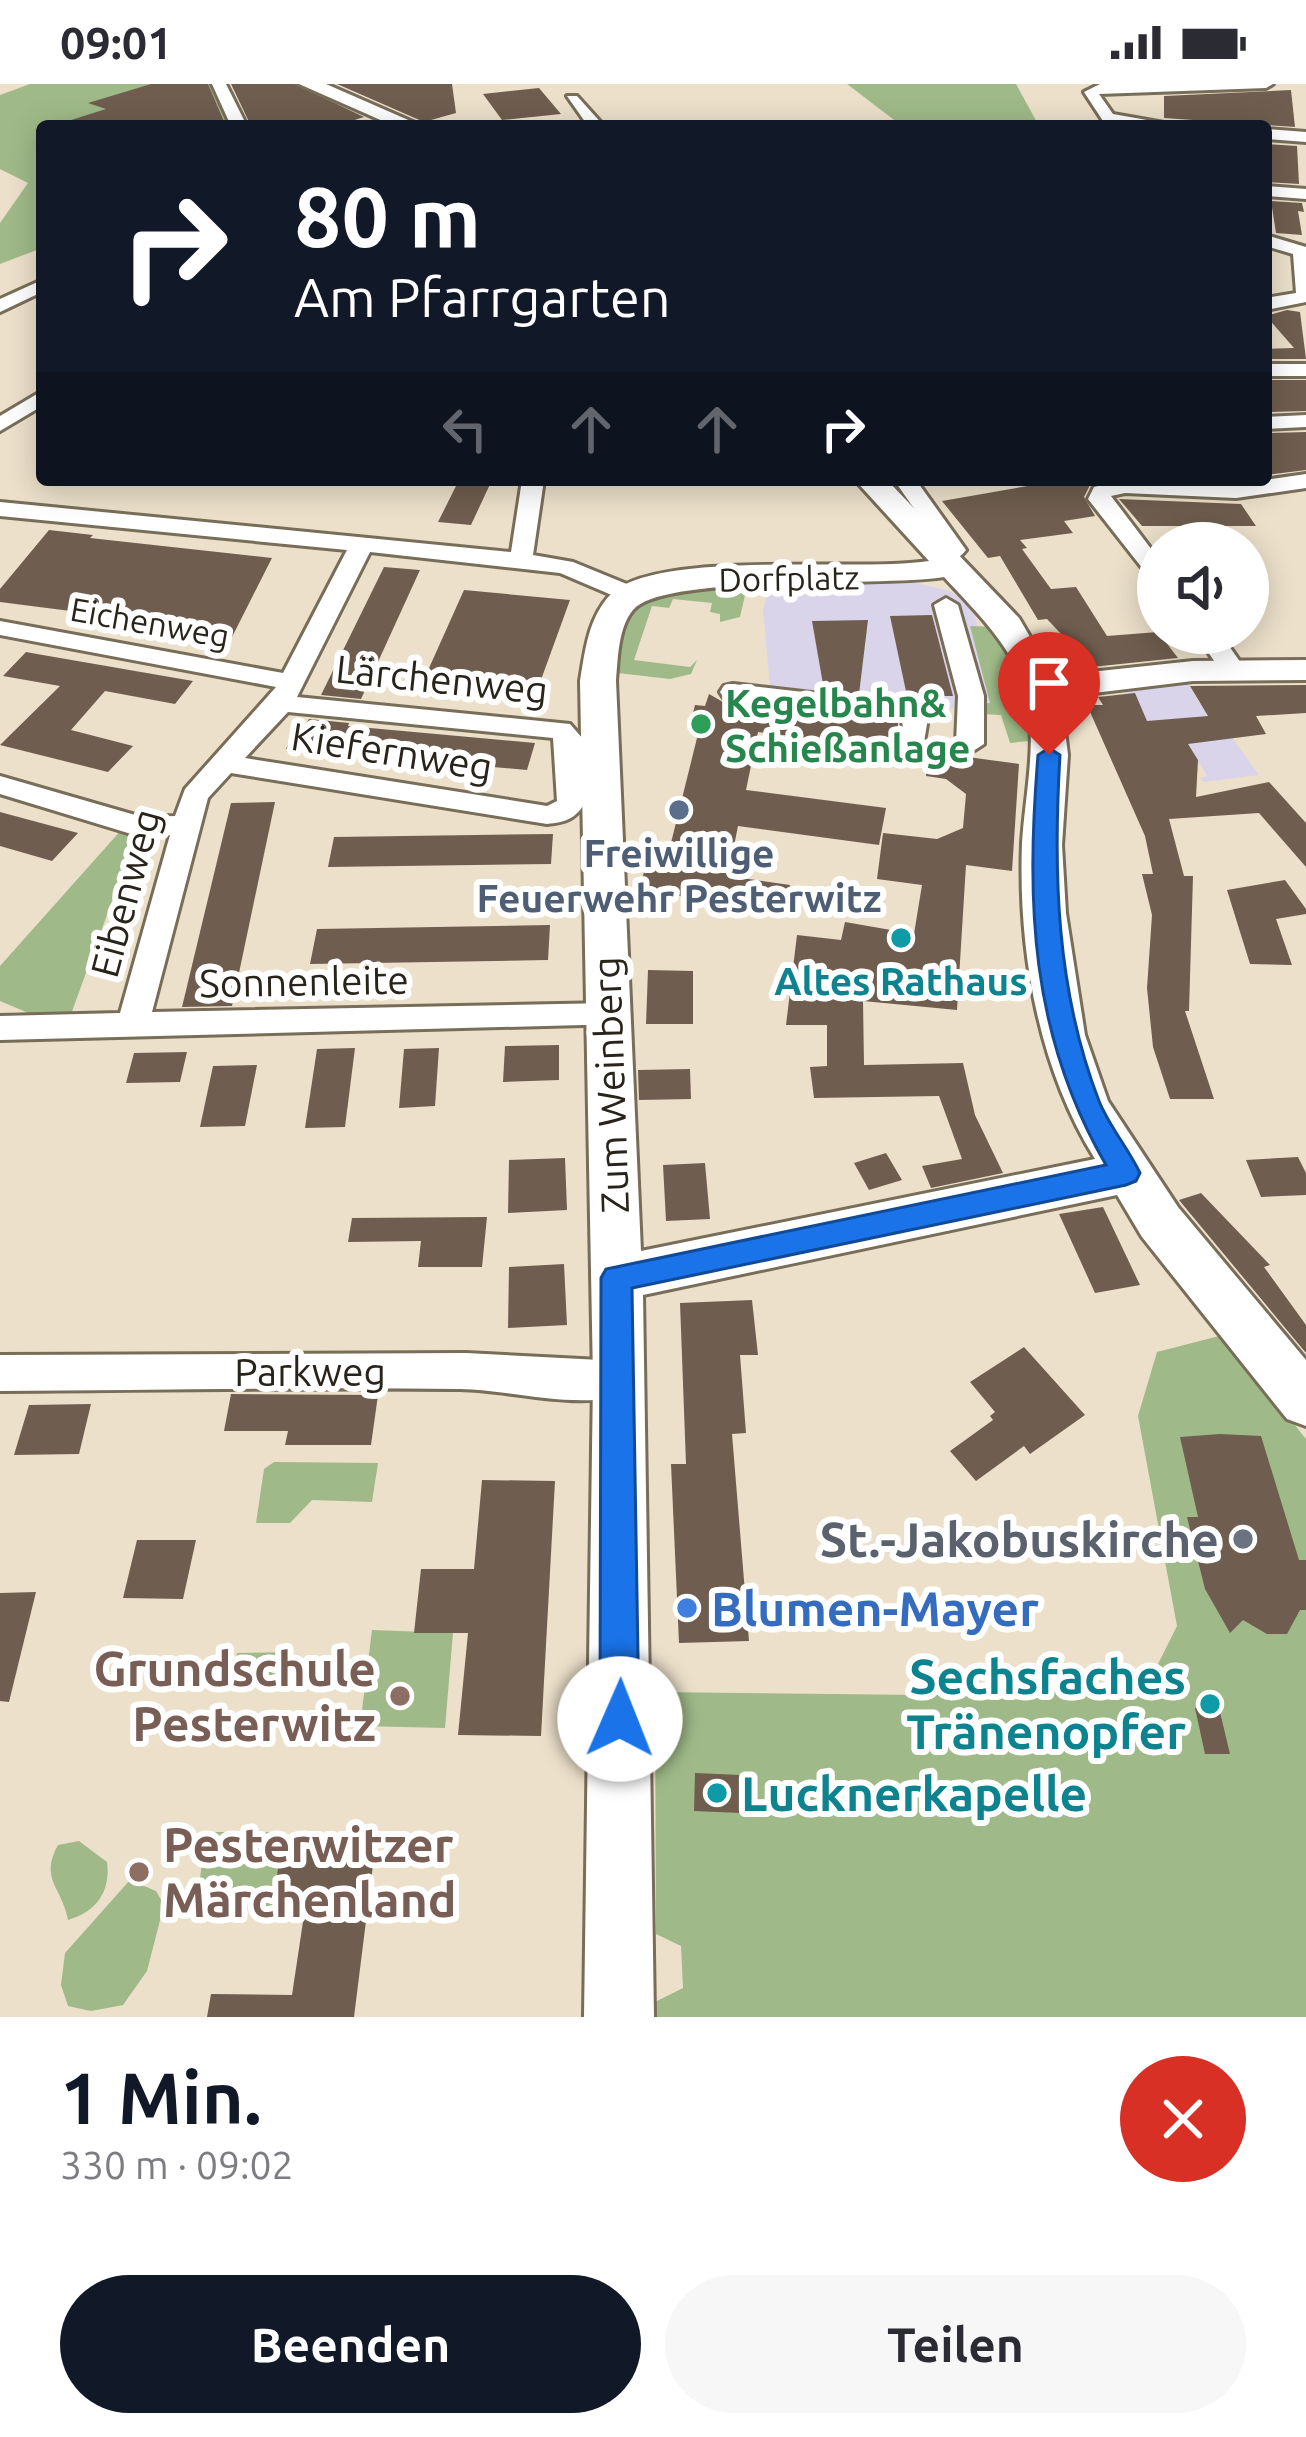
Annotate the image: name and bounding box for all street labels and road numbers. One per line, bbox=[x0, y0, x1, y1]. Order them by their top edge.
street label: Dorfplatz bbox=[718, 558, 860, 598]
street label: Eichenweg bbox=[68, 590, 232, 654]
street label: Lärchenweg bbox=[334, 646, 550, 712]
street label: Kiefernweg bbox=[288, 714, 496, 788]
street label: Eibenweg bbox=[82, 804, 168, 982]
street label: Zum Weinberg bbox=[584, 956, 636, 1214]
street label: Sonnenleite bbox=[199, 958, 409, 1004]
street label: Parkweg bbox=[234, 1350, 386, 1393]

